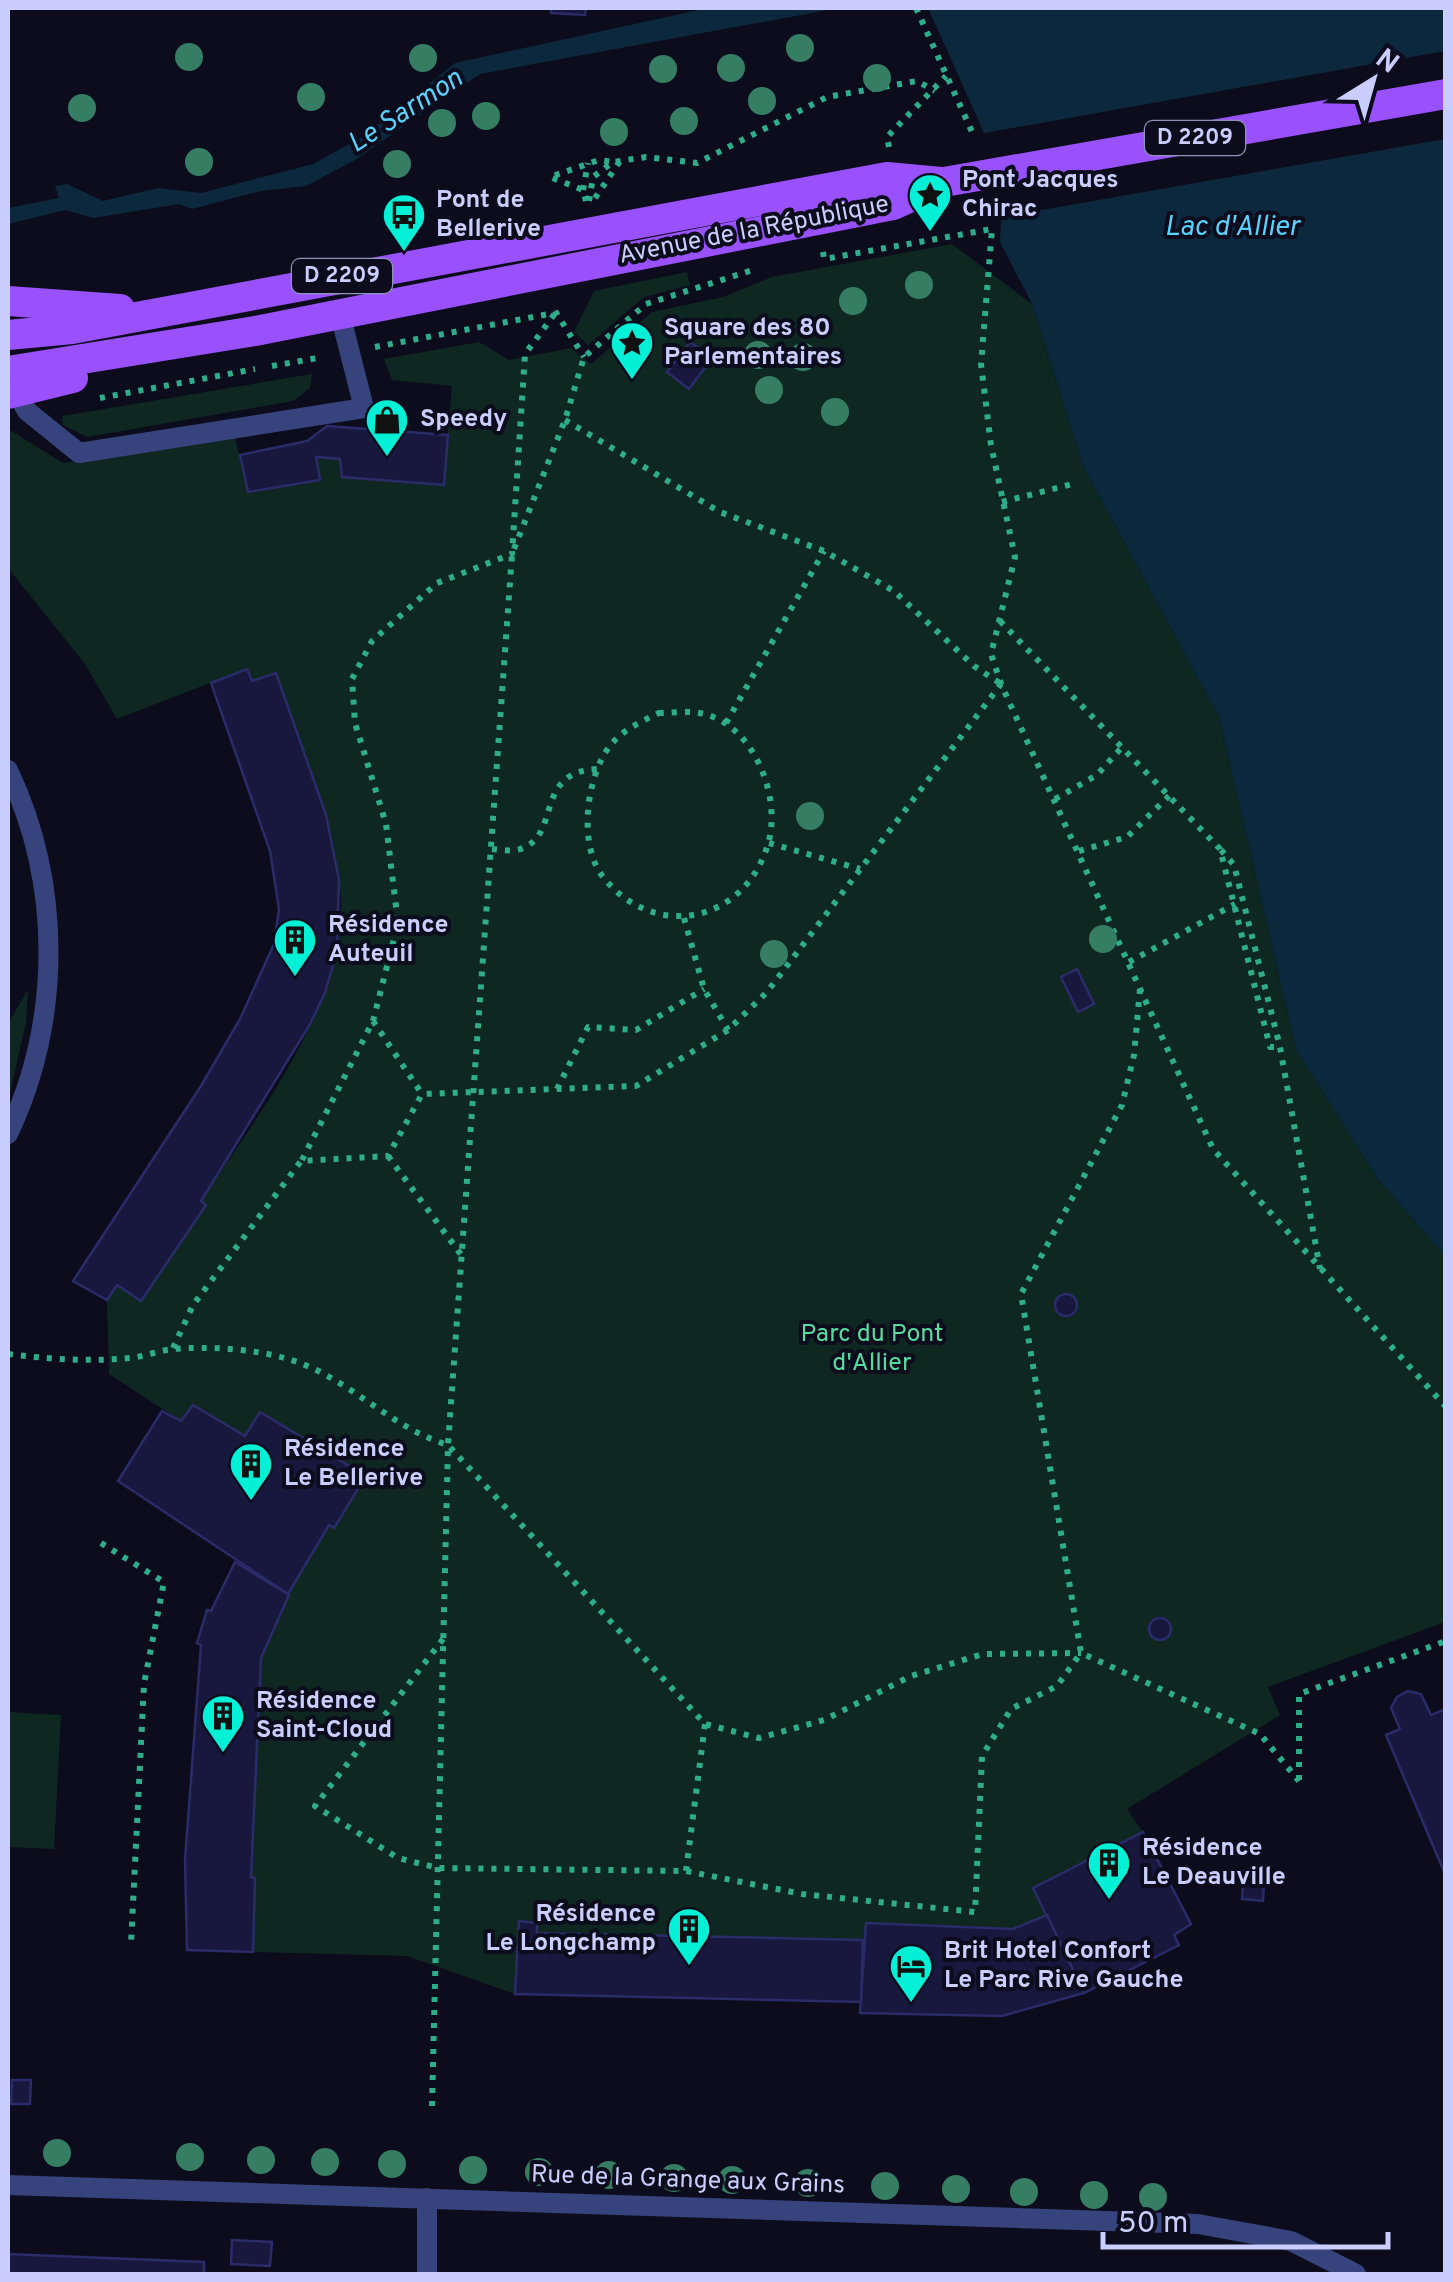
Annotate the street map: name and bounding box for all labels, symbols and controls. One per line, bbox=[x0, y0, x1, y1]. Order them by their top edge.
north arrow bbox=[1323, 30, 1423, 130]
text: N bbox=[1367, 42, 1405, 83]
water label: Le Sarmon bbox=[342, 62, 470, 162]
road number: D 2209 bbox=[1145, 121, 1245, 155]
place label: Pont Jacques Chirac bbox=[962, 165, 1119, 226]
place icon: Pont Jacques Chirac bbox=[907, 172, 953, 233]
place label: Pont de Bellerive bbox=[436, 185, 541, 246]
street label: Avenue de la République bbox=[616, 189, 892, 273]
bus stop icon: Pont de Bellerive bbox=[381, 192, 427, 253]
water label: Lac d'Allier bbox=[1164, 210, 1302, 246]
road number: D 2209 bbox=[292, 259, 392, 293]
place label: Square des 80 Parlementaires bbox=[664, 313, 842, 374]
place icon: Square des 80 Parlementaires bbox=[609, 320, 655, 381]
shop icon: Speedy bbox=[364, 397, 410, 458]
place label: Speedy bbox=[420, 404, 507, 436]
place label: Résidence Auteuil bbox=[328, 910, 449, 971]
building icon: Résidence Auteuil bbox=[272, 917, 318, 978]
park label: Parc du Pont d'Allier bbox=[800, 1319, 944, 1380]
place label: Résidence Le Bellerive bbox=[284, 1434, 423, 1495]
building icon: Résidence Le Bellerive bbox=[228, 1441, 274, 1502]
place label: Résidence Saint-Cloud bbox=[256, 1686, 392, 1747]
building icon: Résidence Saint-Cloud bbox=[200, 1693, 246, 1754]
place label: Résidence Le Deauville bbox=[1142, 1833, 1286, 1894]
building icon: Résidence Le Deauville bbox=[1086, 1840, 1132, 1901]
place label: Résidence Le Longchamp bbox=[486, 1899, 656, 1960]
building icon: Résidence Le Longchamp bbox=[666, 1906, 712, 1967]
place label: Brit Hotel Confort Le Parc Rive Gauche bbox=[944, 1936, 1183, 1997]
hotel icon: Brit Hotel Confort Le Parc Rive Gauche bbox=[888, 1943, 934, 2004]
street label: Rue de la Grange aux Grains bbox=[531, 2160, 845, 2202]
scale bar bbox=[1103, 2187, 1388, 2249]
text: 50 m bbox=[1118, 2206, 1188, 2243]

